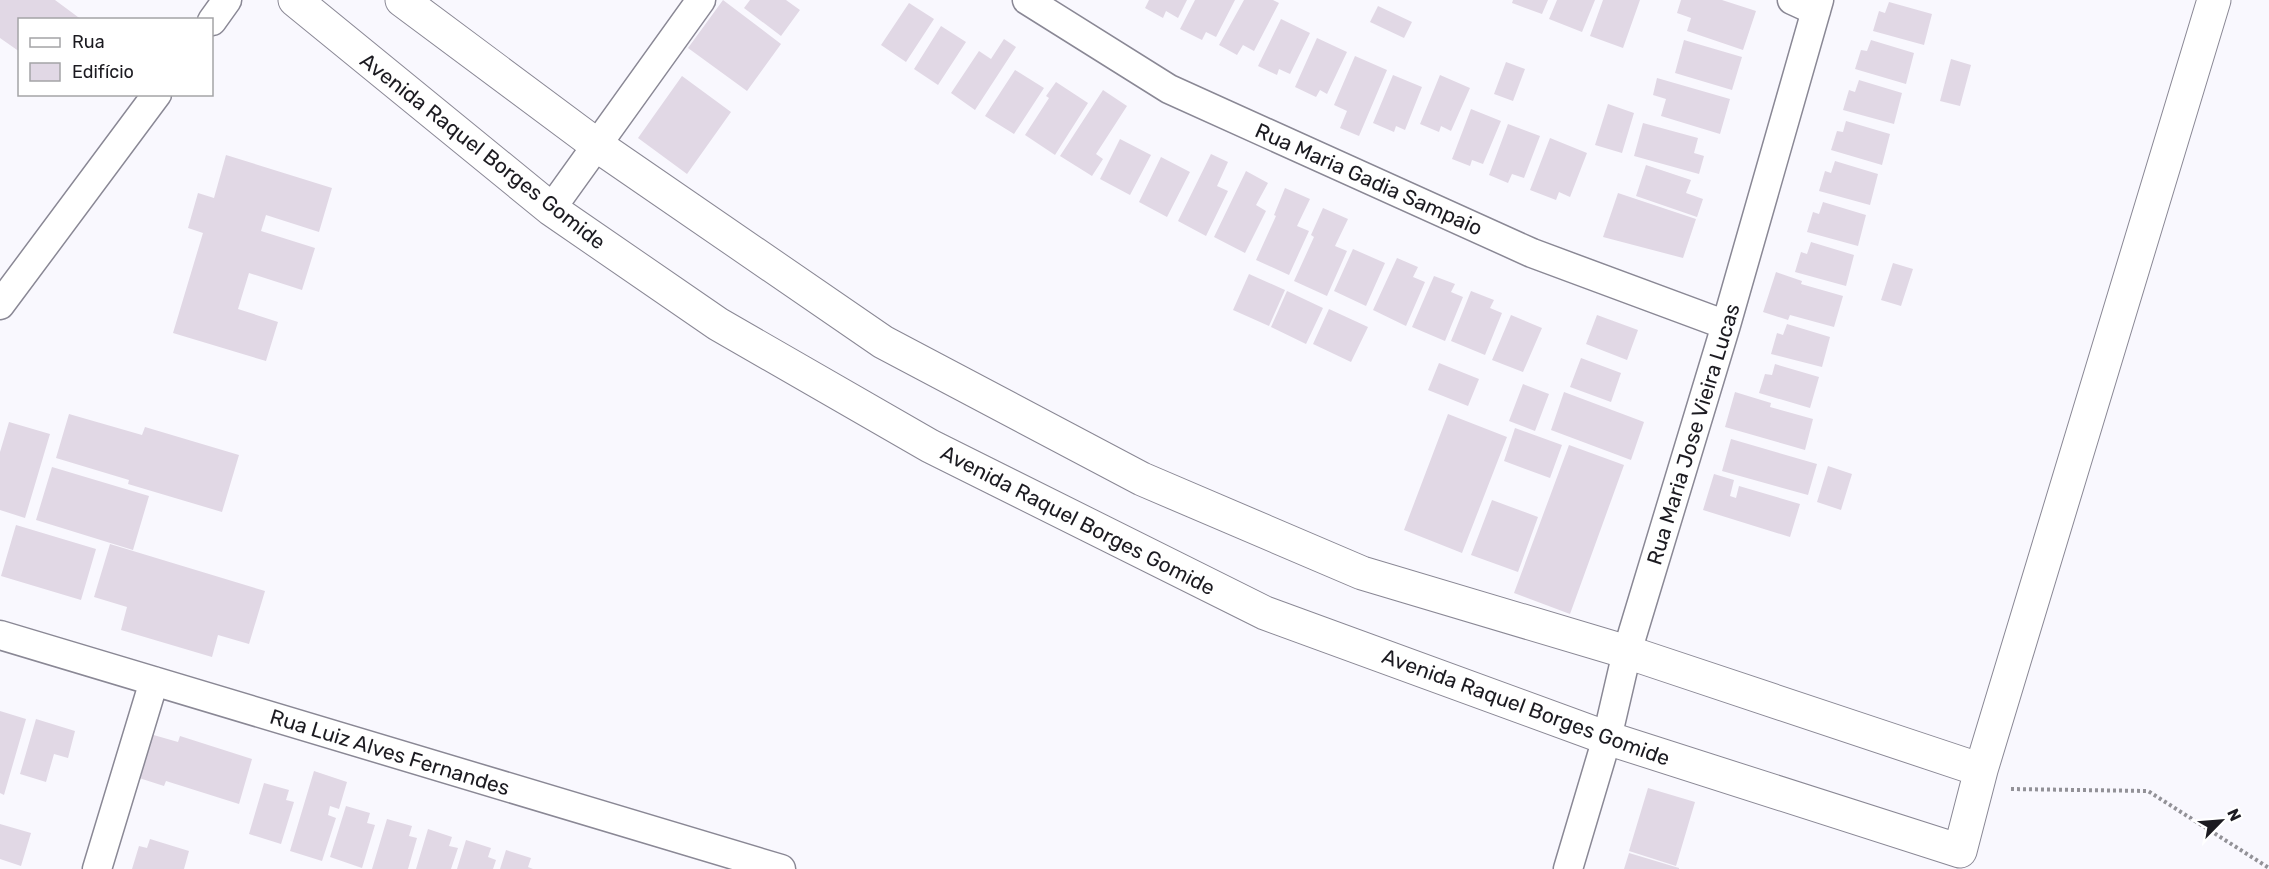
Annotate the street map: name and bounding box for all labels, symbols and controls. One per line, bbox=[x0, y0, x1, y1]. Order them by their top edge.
legend bbox=[18, 18, 213, 96]
text: Rua bbox=[72, 31, 105, 53]
street label: Avenida Raquel Borges Gomide bbox=[355, 47, 611, 255]
text: Edifício bbox=[72, 61, 134, 83]
street label: Rua Maria Gadia Sampaio bbox=[1252, 118, 1486, 240]
street label: Rua Maria Jose Vieira Lucas bbox=[1641, 300, 1745, 568]
street label: Avenida Raquel Borges Gomide bbox=[937, 440, 1219, 600]
street label: Avenida Raquel Borges Gomide bbox=[1379, 643, 1673, 771]
street label: Rua Luiz Alves Fernandes bbox=[267, 704, 513, 800]
north arrow bbox=[2191, 791, 2251, 851]
text: N bbox=[2223, 806, 2245, 824]

